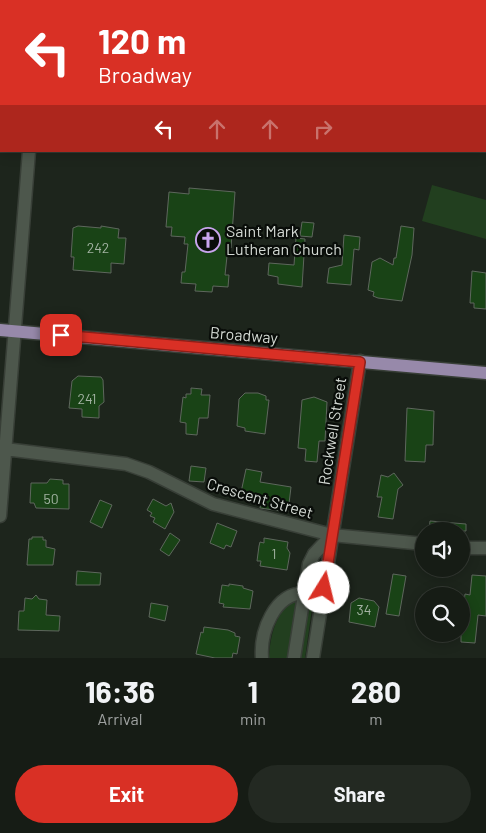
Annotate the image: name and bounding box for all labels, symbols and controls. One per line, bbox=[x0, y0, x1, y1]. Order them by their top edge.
text: 120 m bbox=[98, 19, 186, 61]
icon: left bbox=[15, 20, 80, 85]
text: Broadway bbox=[98, 61, 192, 87]
icon: left bbox=[150, 115, 178, 143]
icon: ahead bbox=[203, 115, 231, 143]
icon: ahead bbox=[256, 115, 284, 143]
icon: right bbox=[309, 115, 337, 143]
place label: Saint Mark Lutheran Church bbox=[226, 221, 342, 258]
church icon: Saint Mark Lutheran Church bbox=[195, 227, 221, 253]
house number: 242 bbox=[87, 239, 109, 256]
pin bbox=[40, 314, 82, 356]
icon: arrive bbox=[47, 321, 75, 349]
street label: Broadway bbox=[209, 322, 279, 347]
street label: Rockwell Street bbox=[314, 376, 349, 486]
house number: 241 bbox=[78, 390, 96, 407]
street label: Crescent Street bbox=[205, 473, 315, 522]
house number: 50 bbox=[43, 490, 59, 507]
map controls bbox=[415, 522, 470, 642]
button: sound bbox=[415, 522, 470, 577]
house number: 1 bbox=[272, 545, 276, 562]
position arrow bbox=[297, 561, 349, 613]
button: search bbox=[415, 587, 470, 642]
house number: 34 bbox=[357, 601, 371, 618]
text: 16:36 bbox=[85, 673, 155, 709]
text: 1 bbox=[248, 673, 258, 709]
text: 280 bbox=[351, 673, 401, 709]
text: Arrival bbox=[98, 709, 142, 728]
text: min bbox=[240, 709, 266, 728]
text: m bbox=[369, 709, 383, 728]
button: Exit bbox=[15, 765, 238, 823]
button: Share bbox=[248, 765, 471, 823]

